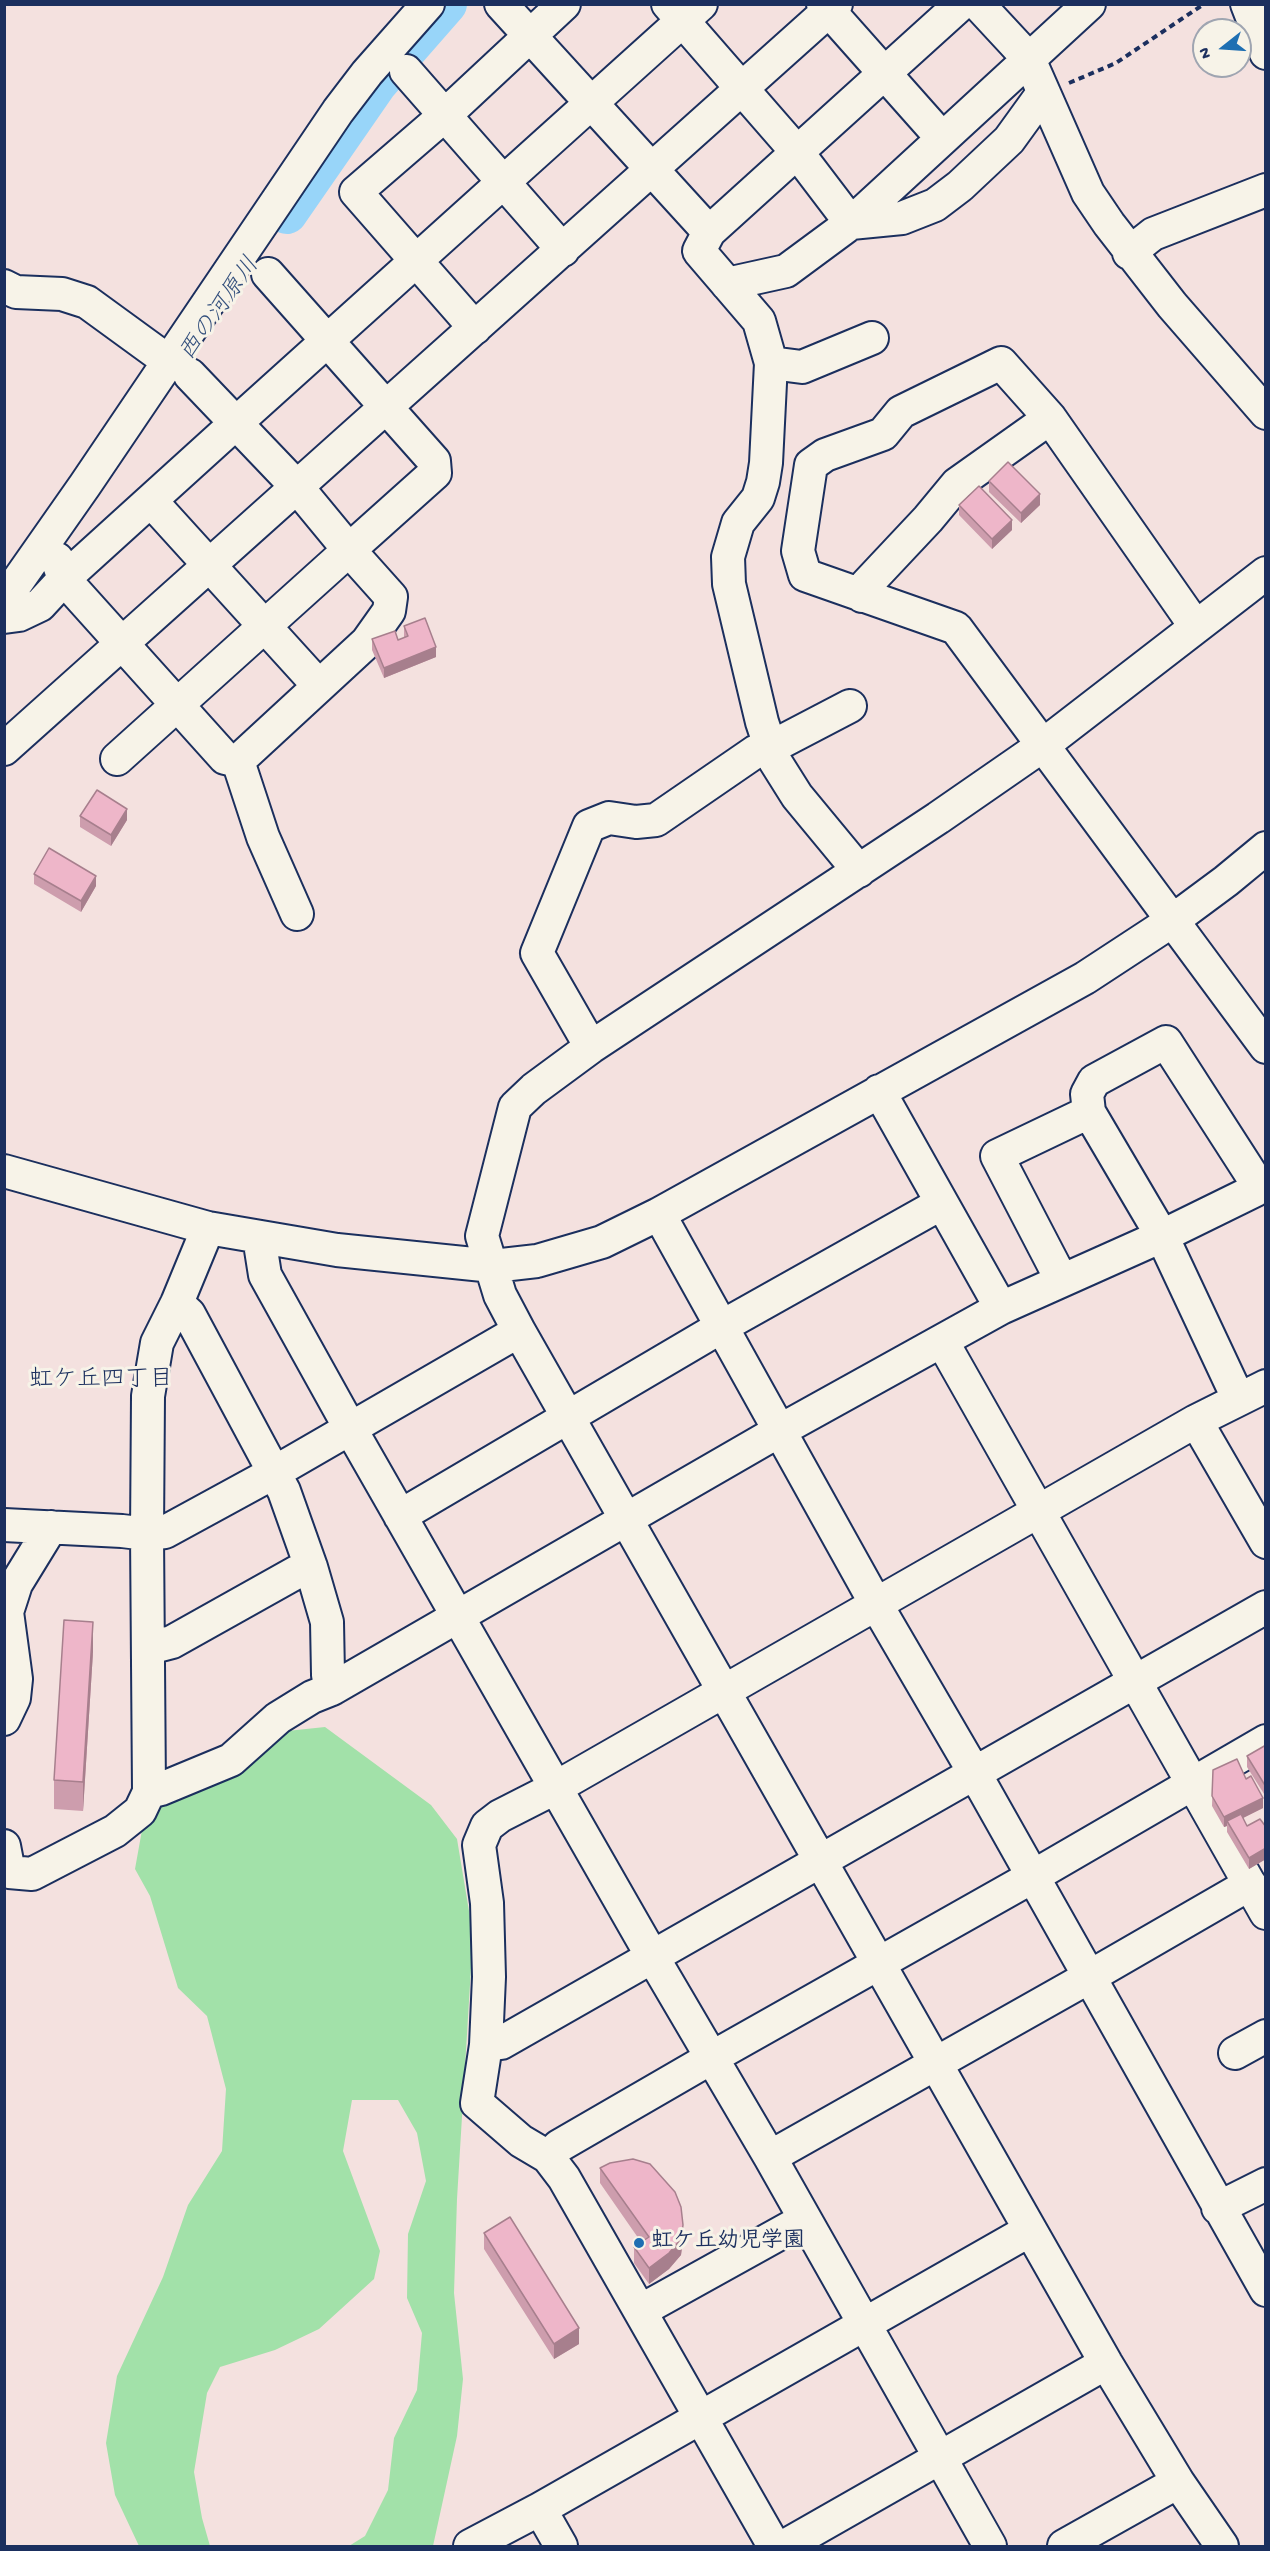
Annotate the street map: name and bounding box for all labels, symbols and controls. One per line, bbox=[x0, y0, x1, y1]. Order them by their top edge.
north arrow bbox=[1192, 18, 1252, 78]
text: N bbox=[1196, 45, 1217, 61]
water label: 西の河原川 bbox=[175, 253, 267, 367]
district label: 虹ケ丘四丁目 bbox=[29, 1367, 173, 1395]
place label: 虹ケ丘幼児学園 bbox=[651, 2230, 805, 2256]
marker: 虹ケ丘幼児学園 bbox=[632, 2236, 646, 2250]

